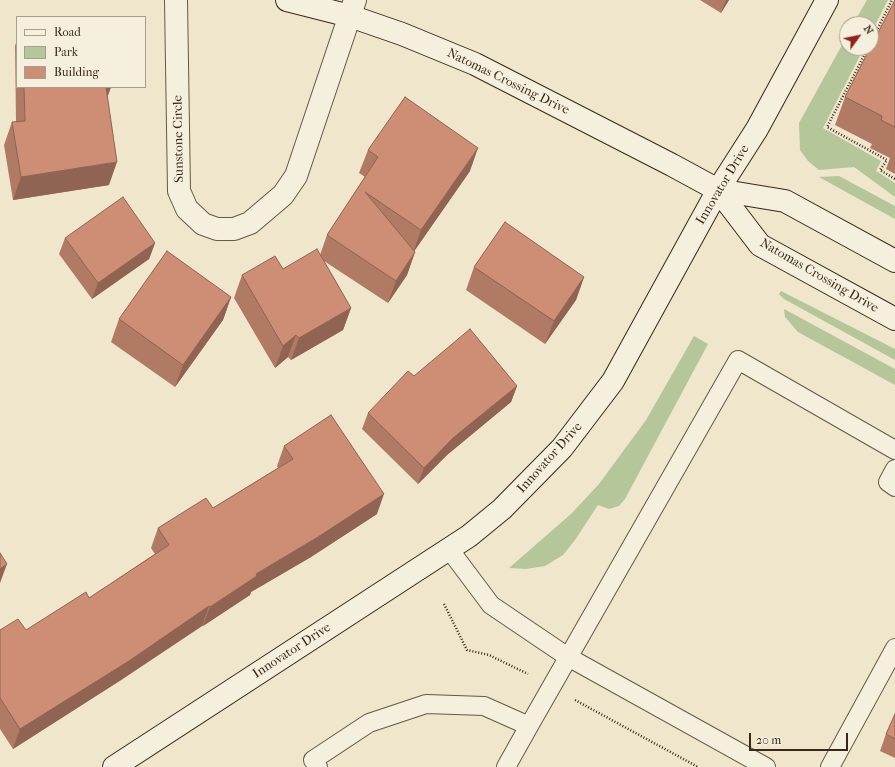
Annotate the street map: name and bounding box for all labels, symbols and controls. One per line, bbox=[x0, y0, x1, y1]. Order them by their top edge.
legend bbox=[16, 16, 146, 88]
north arrow bbox=[839, 16, 879, 56]
text: N bbox=[861, 23, 876, 37]
text: Road bbox=[54, 25, 81, 39]
text: Park bbox=[54, 45, 78, 59]
street label: Natomas Crossing Drive bbox=[444, 46, 572, 118]
text: Building bbox=[54, 65, 99, 79]
street label: Sunstone Circle bbox=[170, 95, 188, 183]
street label: Innovator Drive bbox=[693, 142, 753, 228]
street label: Natomas Crossing Drive bbox=[757, 236, 881, 316]
street label: Innovator Drive bbox=[514, 419, 586, 497]
street label: Innovator Drive bbox=[250, 620, 334, 682]
scale bar bbox=[751, 725, 850, 751]
text: 20 m bbox=[756, 733, 781, 747]

